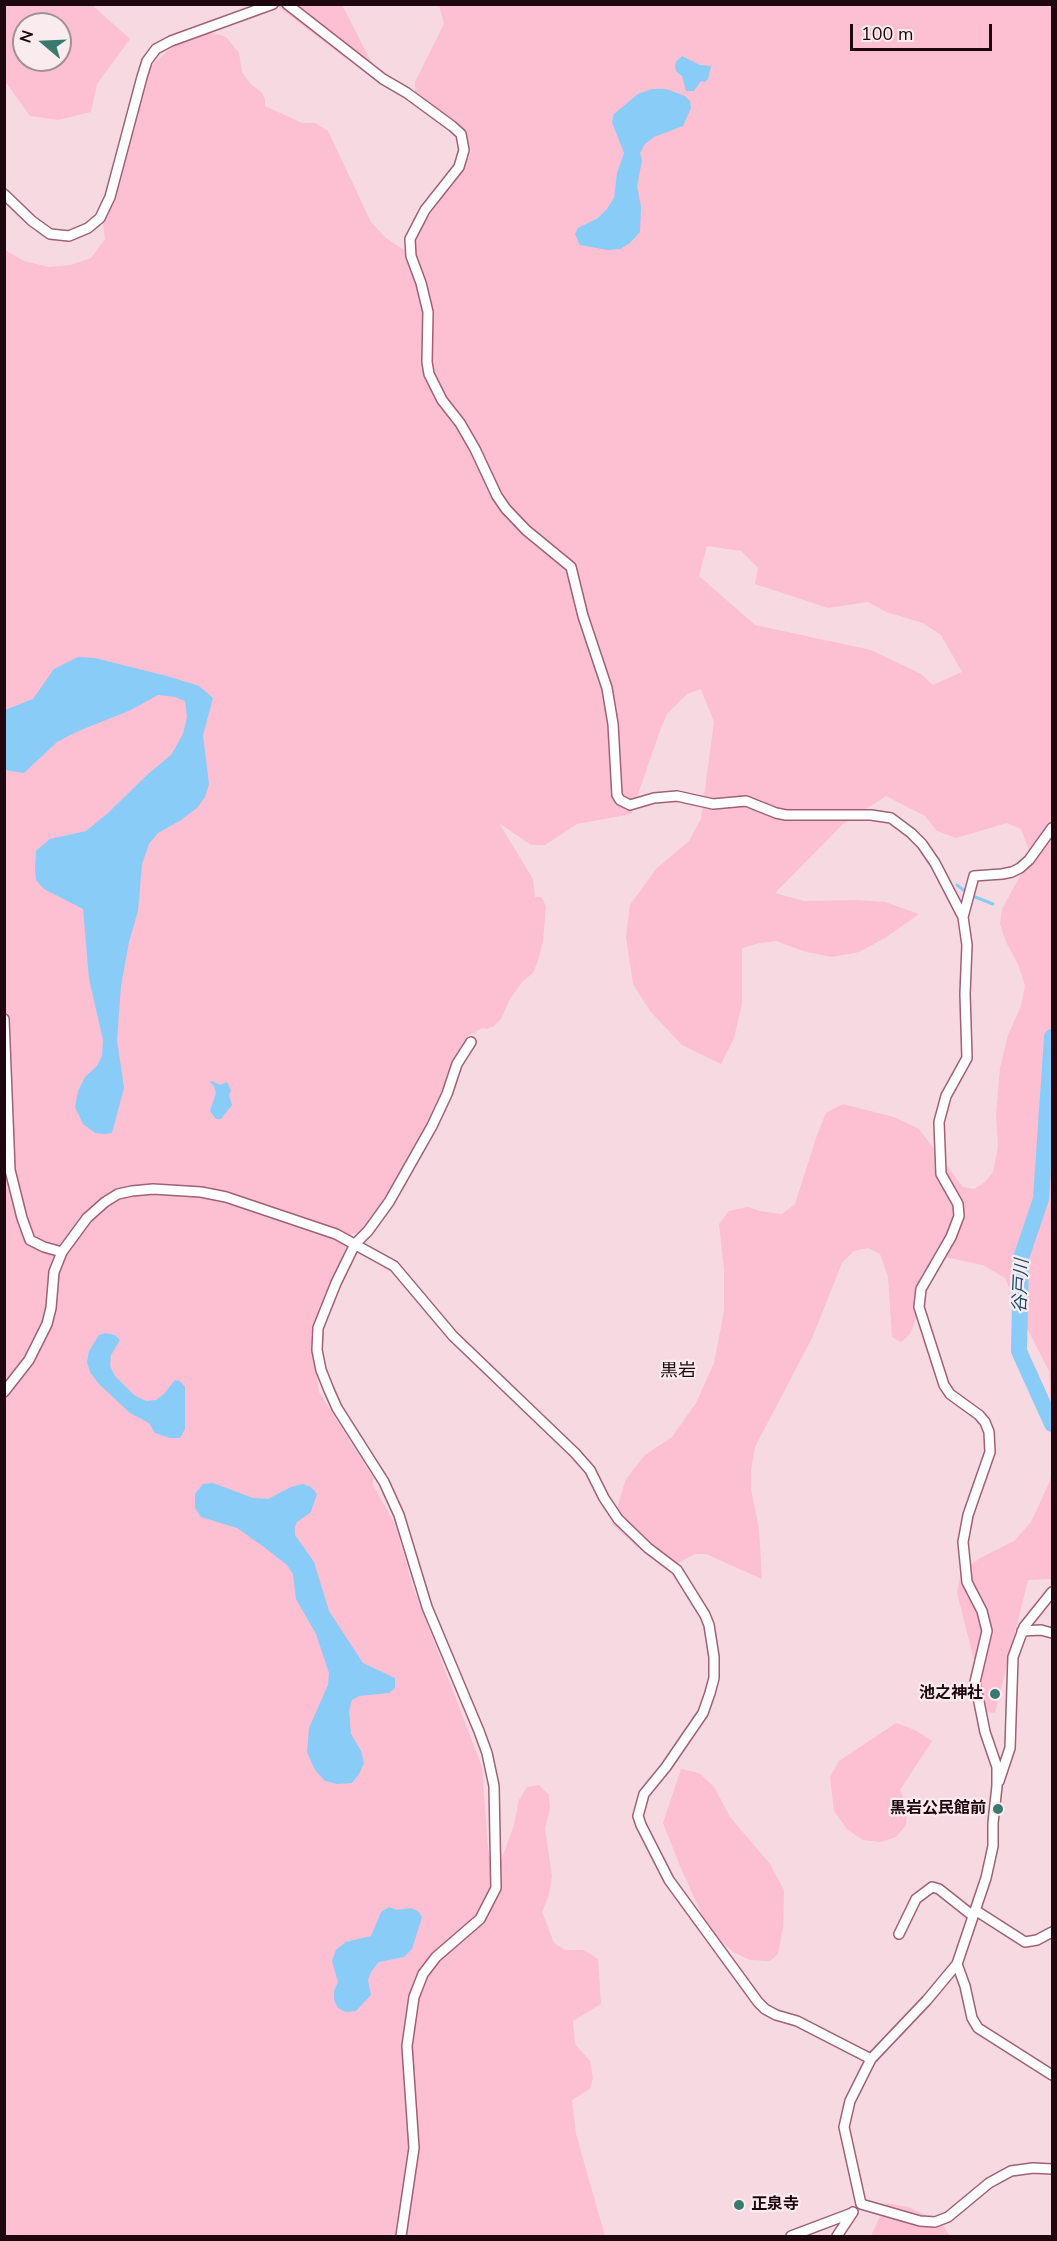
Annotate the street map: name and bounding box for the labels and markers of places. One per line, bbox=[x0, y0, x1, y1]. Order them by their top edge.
place label: 池之神社 bbox=[919, 1684, 983, 1704]
marker: 池之神社 bbox=[988, 1687, 1002, 1701]
place label: 黒岩公民館前 bbox=[890, 1799, 986, 1819]
marker: 黒岩公民館前 bbox=[991, 1802, 1005, 1816]
place label: 正泉寺 bbox=[751, 2195, 799, 2215]
marker: 正泉寺 bbox=[732, 2198, 746, 2212]

